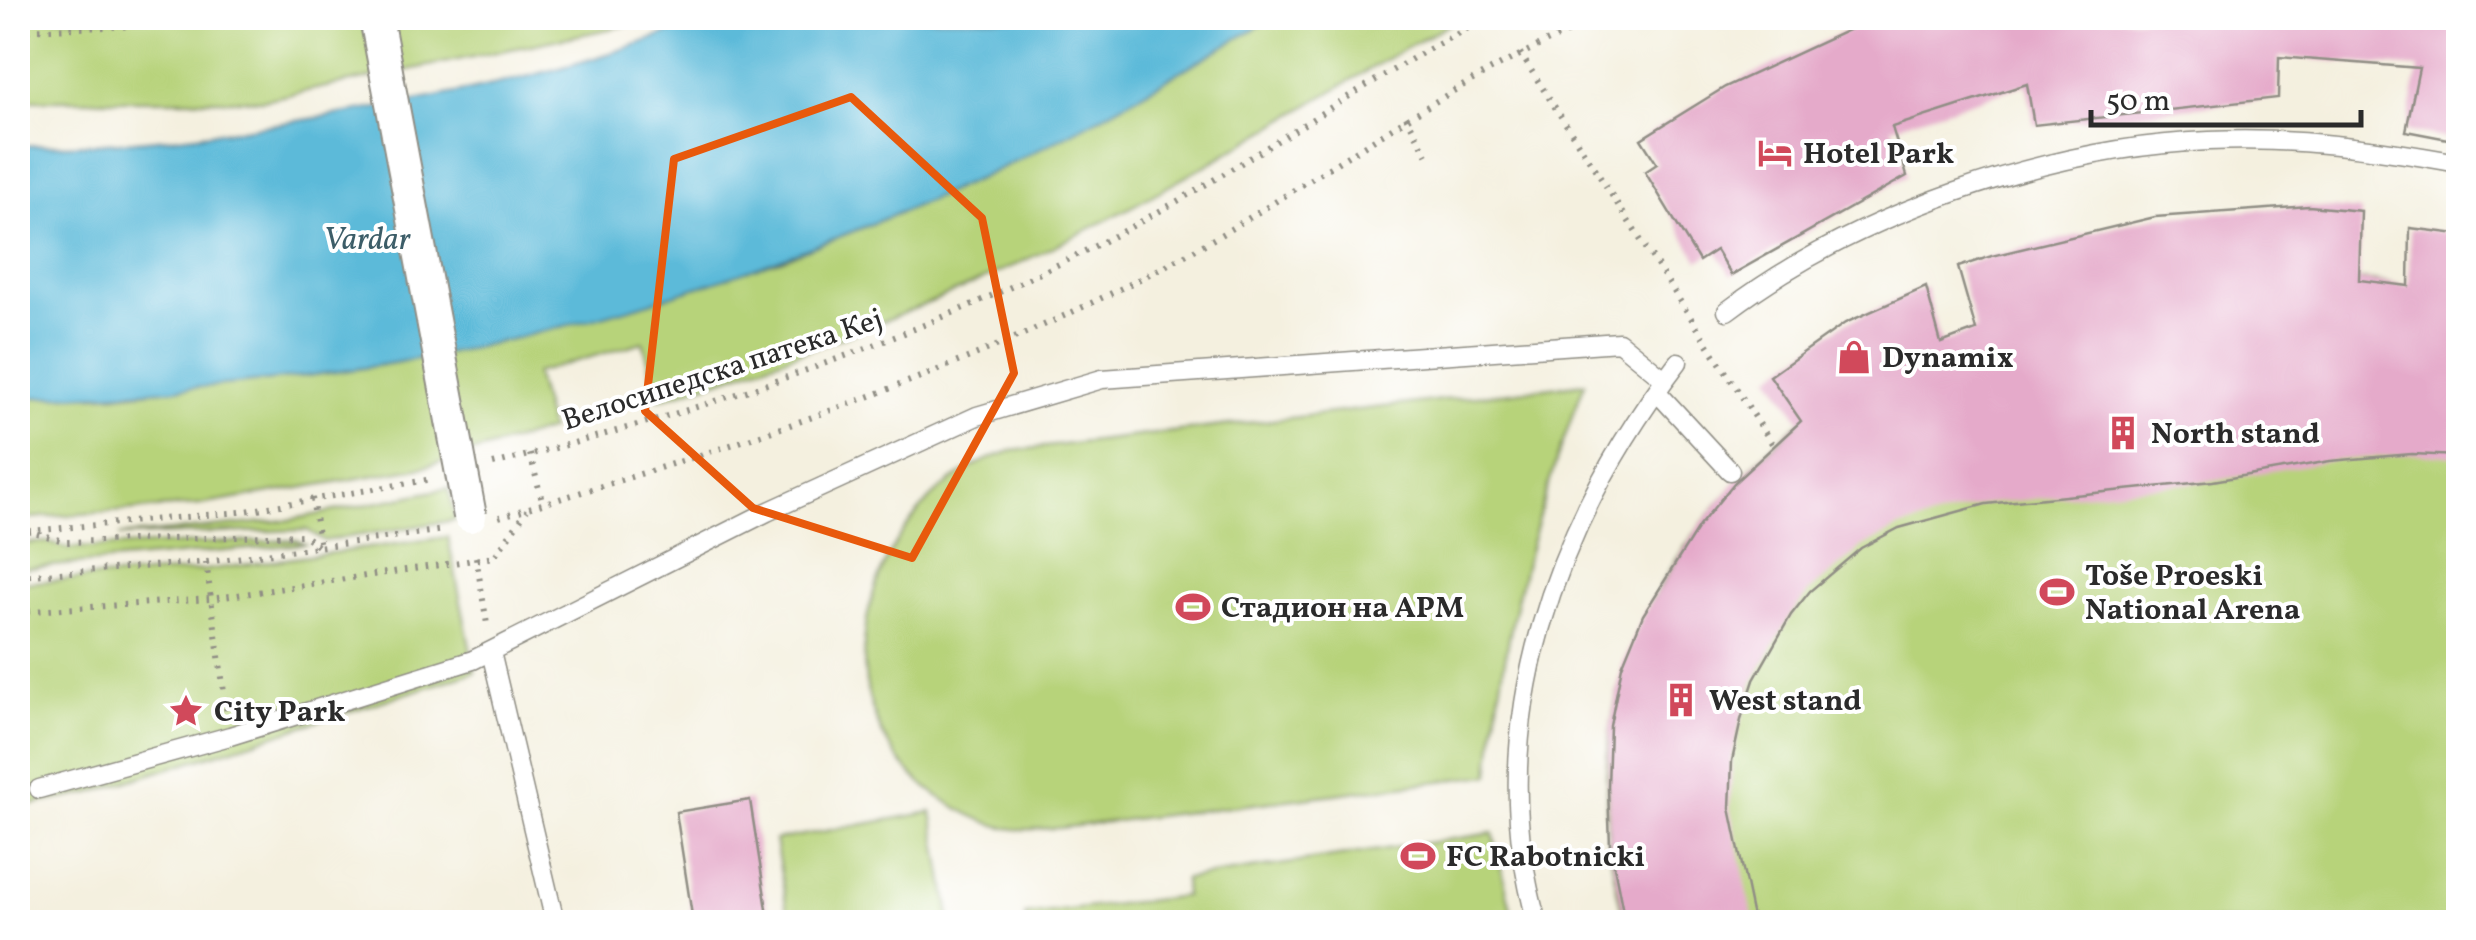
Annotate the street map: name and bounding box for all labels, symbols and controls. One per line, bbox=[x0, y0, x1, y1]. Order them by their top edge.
scale bar bbox=[2091, 65, 2361, 127]
text: 50 m bbox=[2106, 81, 2170, 123]
hotel icon: Hotel Park bbox=[1756, 134, 1794, 172]
place label: Hotel Park bbox=[1803, 134, 1954, 176]
water label: Vardar bbox=[323, 219, 412, 263]
street label: Велосипедска патека Кеј bbox=[557, 299, 888, 443]
shop icon: Dynamix bbox=[1835, 338, 1873, 376]
place label: Dynamix bbox=[1882, 338, 2014, 380]
building icon: North stand bbox=[2104, 414, 2142, 452]
place label: North stand bbox=[2151, 414, 2320, 456]
place label: Toše Proeski National Arena bbox=[2085, 556, 2300, 632]
sports icon: Toše Proeski National Arena bbox=[2038, 573, 2076, 611]
sports icon: Стадион на АРМ bbox=[1174, 588, 1212, 626]
place label: Стадион на АРМ bbox=[1221, 588, 1464, 630]
building icon: West stand bbox=[1662, 681, 1700, 719]
place label: West stand bbox=[1709, 681, 1861, 723]
place icon: City Park bbox=[167, 692, 205, 730]
place label: City Park bbox=[214, 692, 346, 734]
sports icon: FC Rabotnicki bbox=[1399, 837, 1437, 875]
place label: FC Rabotnicki bbox=[1446, 837, 1645, 879]

